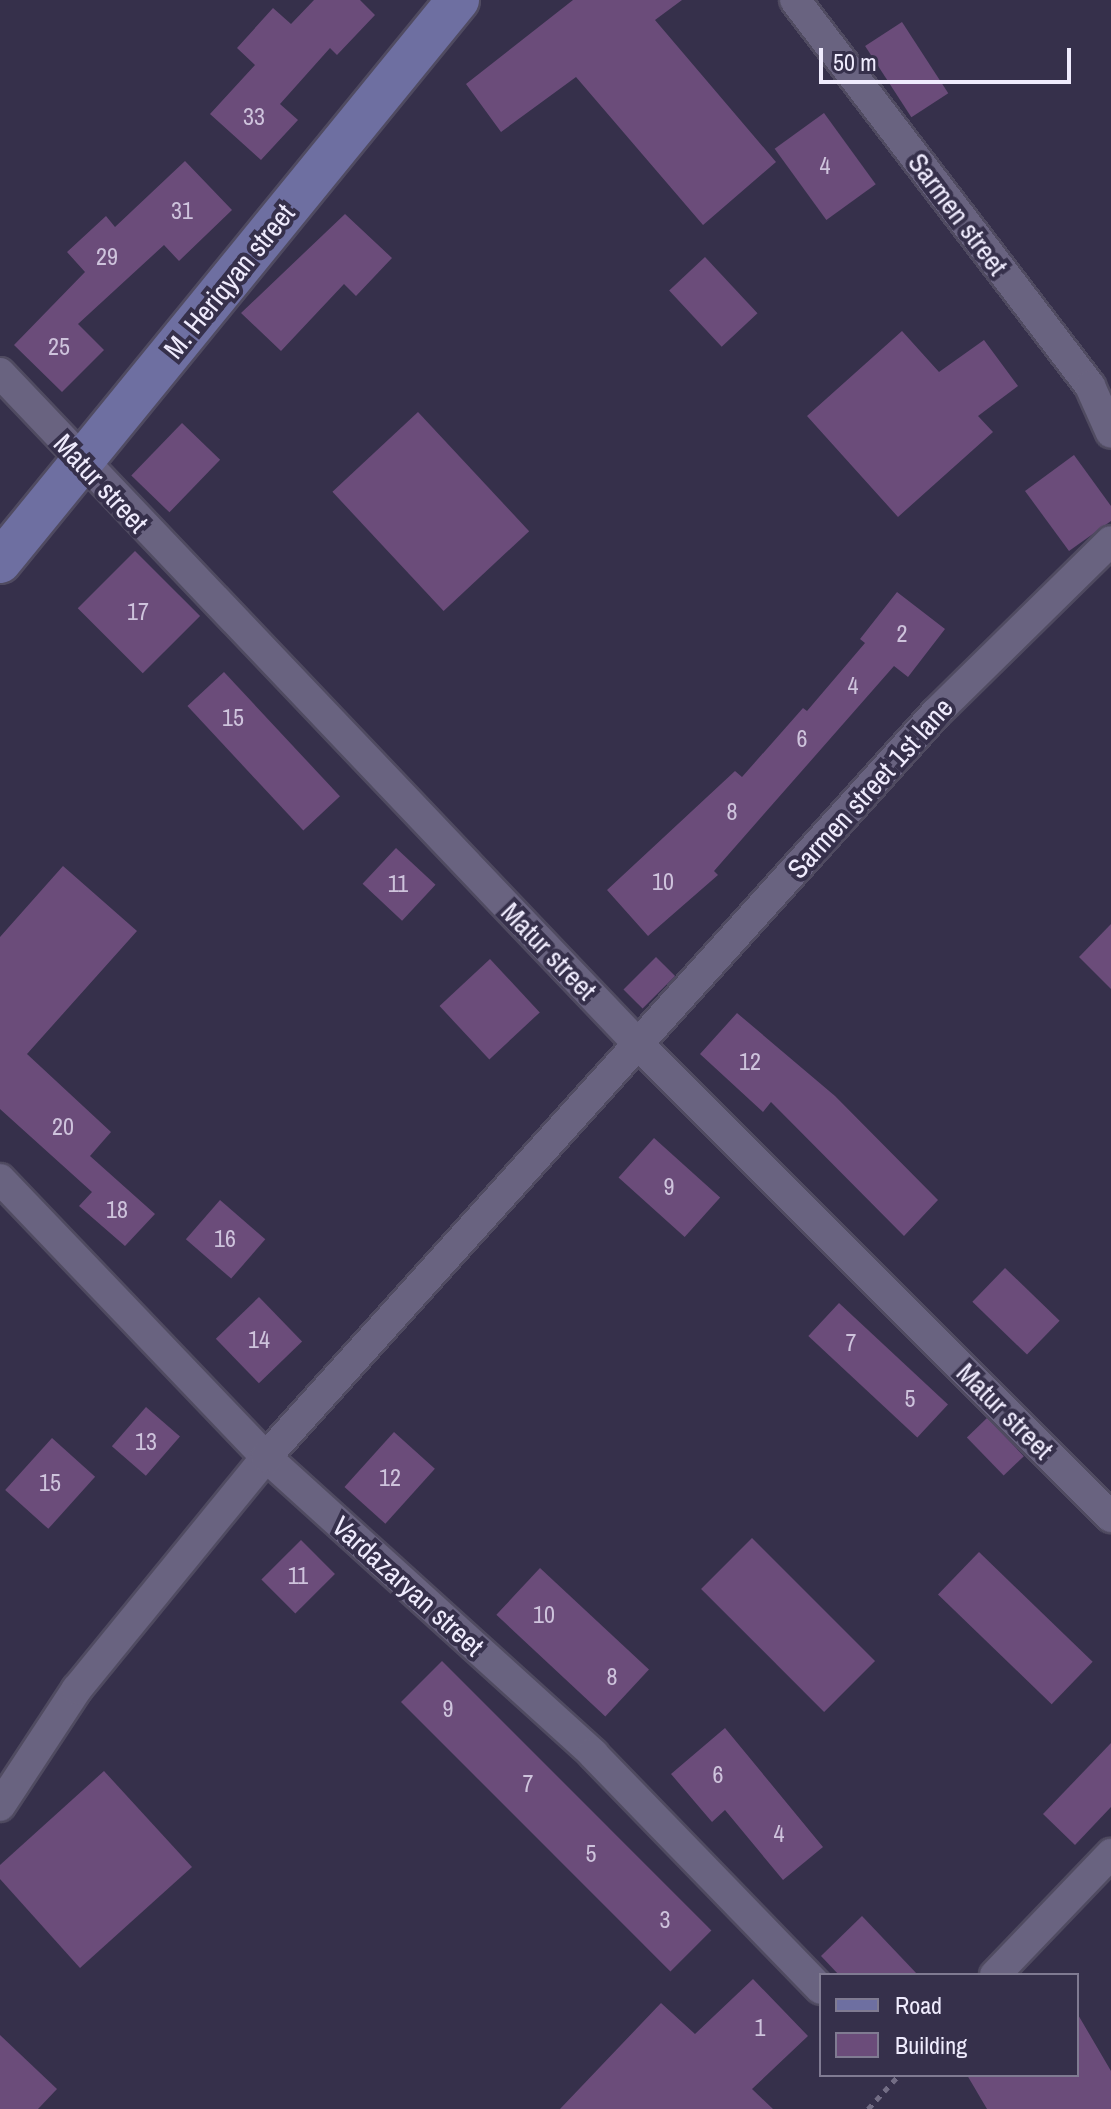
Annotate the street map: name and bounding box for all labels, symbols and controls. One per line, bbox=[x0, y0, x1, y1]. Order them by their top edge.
scale bar bbox=[823, 32, 1075, 82]
text: 50 m bbox=[833, 46, 877, 78]
house number: 33 bbox=[243, 103, 265, 131]
street label: Sarmen street bbox=[901, 146, 1015, 282]
house number: 4 bbox=[820, 152, 830, 180]
street label: M. Heriqyan street bbox=[157, 197, 301, 365]
house number: 31 bbox=[171, 197, 193, 225]
house number: 29 bbox=[96, 243, 118, 271]
house number: 25 bbox=[48, 333, 70, 361]
street label: Matur street bbox=[47, 427, 155, 539]
house number: 17 bbox=[127, 598, 149, 626]
house number: 2 bbox=[897, 620, 907, 648]
house number: 4 bbox=[848, 672, 858, 700]
street label: Sarmen street 1st lane bbox=[780, 691, 960, 885]
house number: 15 bbox=[222, 704, 244, 732]
house number: 6 bbox=[797, 725, 807, 753]
house number: 8 bbox=[727, 798, 737, 826]
house number: 10 bbox=[652, 868, 674, 896]
house number: 11 bbox=[388, 870, 408, 898]
street label: Matur street bbox=[494, 895, 604, 1007]
house number: 12 bbox=[739, 1048, 761, 1076]
house number: 20 bbox=[52, 1113, 74, 1141]
house number: 9 bbox=[664, 1173, 674, 1201]
house number: 18 bbox=[106, 1196, 128, 1224]
house number: 16 bbox=[214, 1225, 236, 1253]
house number: 14 bbox=[248, 1326, 270, 1354]
house number: 7 bbox=[846, 1329, 856, 1357]
street label: Matur street bbox=[950, 1356, 1060, 1466]
house number: 5 bbox=[905, 1385, 915, 1413]
house number: 13 bbox=[135, 1428, 157, 1456]
house number: 12 bbox=[379, 1464, 401, 1492]
house number: 15 bbox=[39, 1469, 61, 1497]
street label: Vardazaryan street bbox=[325, 1509, 491, 1663]
house number: 11 bbox=[288, 1562, 308, 1590]
house number: 10 bbox=[533, 1601, 555, 1629]
house number: 8 bbox=[607, 1663, 617, 1691]
house number: 9 bbox=[443, 1695, 453, 1723]
house number: 6 bbox=[713, 1761, 723, 1789]
house number: 7 bbox=[523, 1770, 533, 1798]
house number: 4 bbox=[774, 1820, 784, 1848]
house number: 5 bbox=[586, 1840, 596, 1868]
house number: 3 bbox=[660, 1906, 670, 1934]
legend bbox=[819, 1973, 1079, 2077]
text: Road bbox=[895, 1989, 942, 2021]
house number: 1 bbox=[755, 2014, 765, 2042]
text: Building bbox=[895, 2029, 967, 2061]

